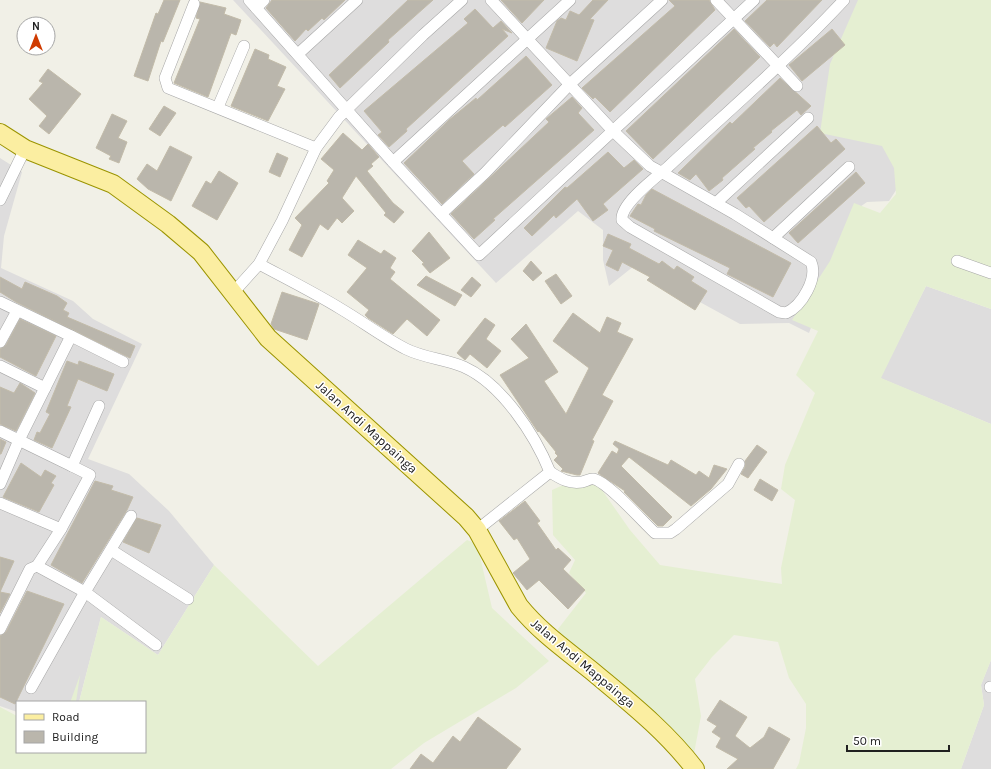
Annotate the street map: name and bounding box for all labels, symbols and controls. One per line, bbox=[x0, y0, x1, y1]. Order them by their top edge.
north arrow bbox=[16, 16, 56, 56]
text: N bbox=[32, 20, 40, 33]
street label: Jalan Andi Mappainga bbox=[313, 378, 421, 476]
street label: Jalan Andi Mappainga bbox=[528, 615, 638, 711]
legend bbox=[16, 701, 146, 753]
text: Road bbox=[52, 710, 80, 724]
scale bar bbox=[847, 727, 949, 753]
text: Building bbox=[52, 730, 99, 744]
text: 50 m bbox=[853, 734, 881, 748]

